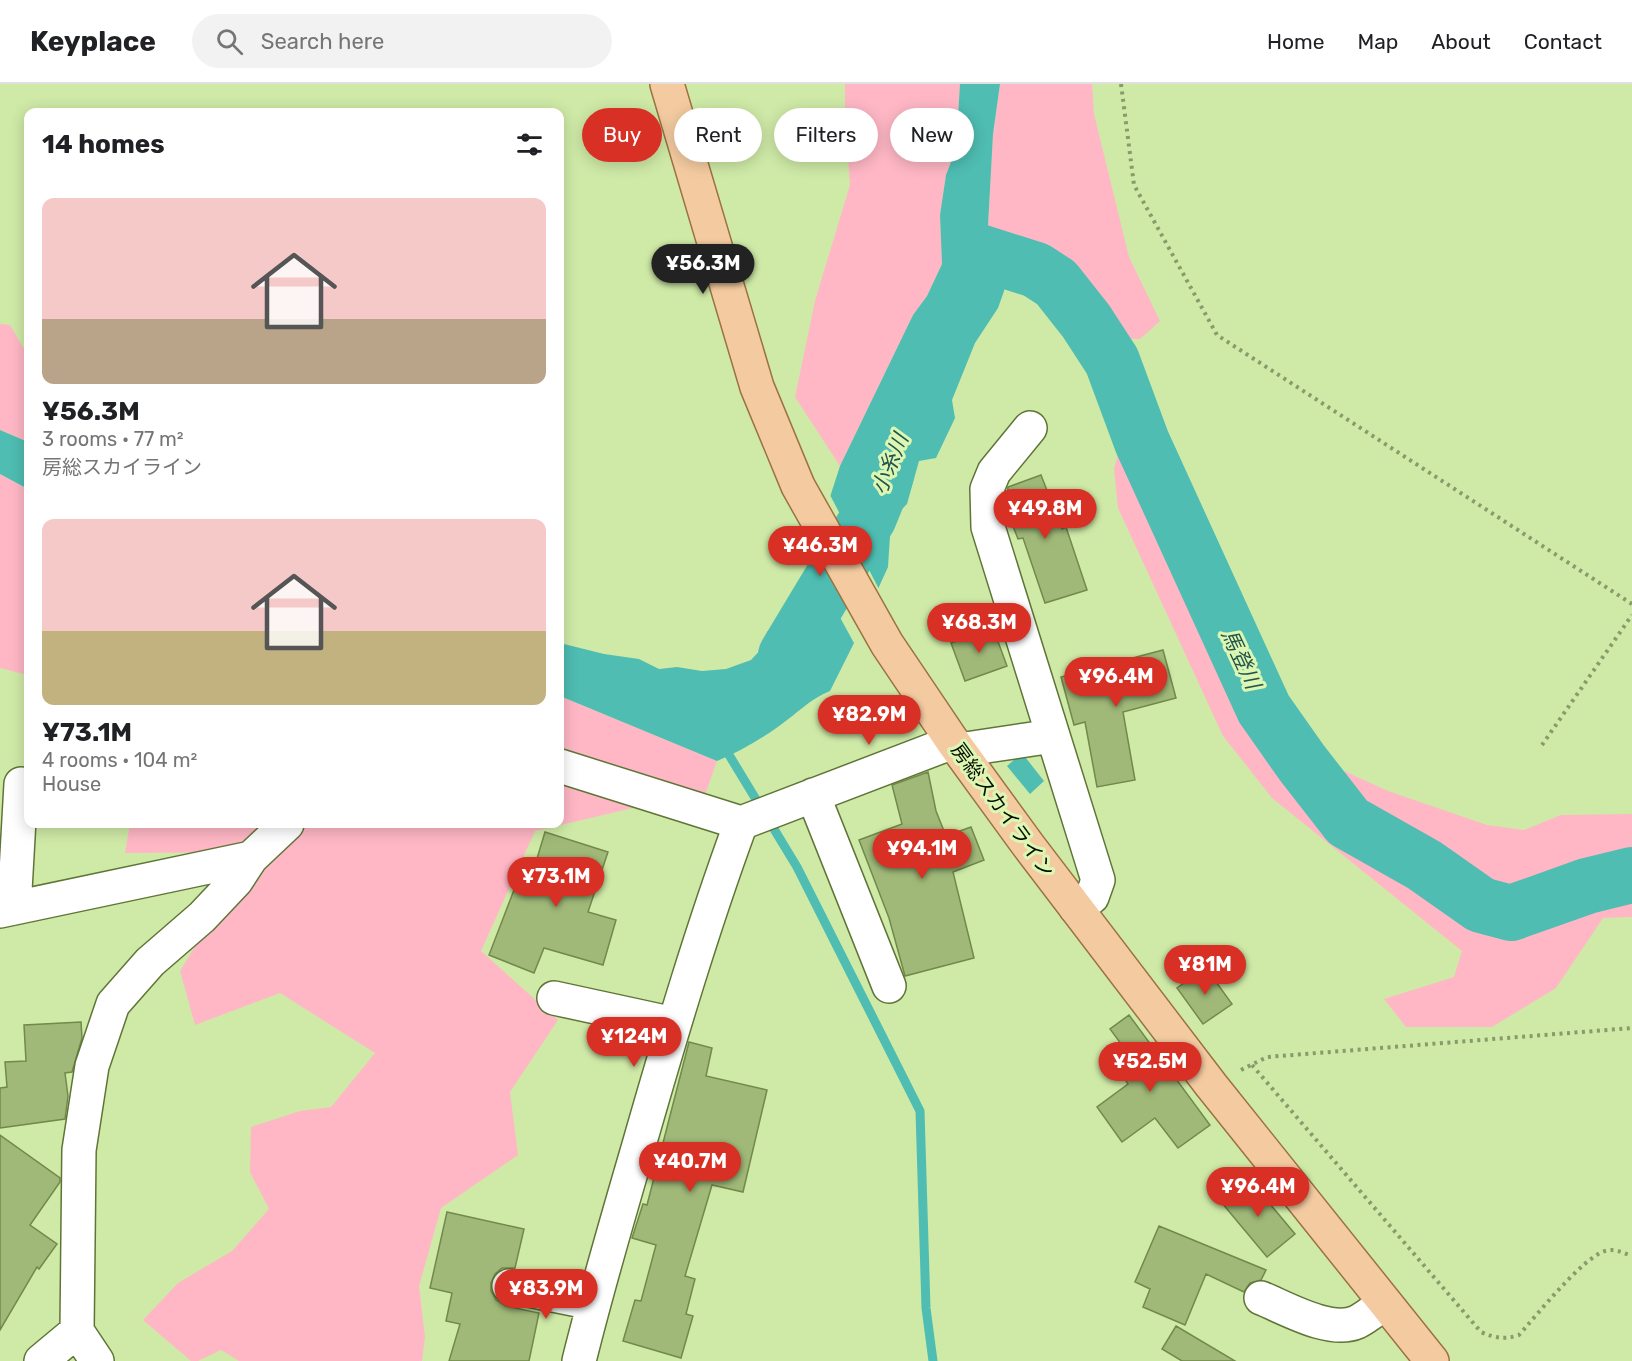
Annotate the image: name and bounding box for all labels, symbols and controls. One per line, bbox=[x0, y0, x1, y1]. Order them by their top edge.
search box bbox=[192, 14, 612, 68]
text: Keyplace bbox=[30, 25, 156, 58]
icon: search bbox=[213, 25, 246, 58]
text: Search here bbox=[261, 28, 384, 55]
text: Home bbox=[1267, 29, 1324, 54]
text: Map bbox=[1357, 29, 1398, 54]
text: About bbox=[1431, 29, 1491, 54]
text: Contact bbox=[1524, 29, 1602, 54]
chip: Buy bbox=[582, 108, 662, 162]
chip: Rent bbox=[674, 108, 762, 162]
chip: Filters bbox=[774, 108, 878, 162]
chip: New bbox=[890, 108, 974, 162]
icon: filters bbox=[513, 128, 546, 161]
text: 14 homes bbox=[42, 129, 165, 160]
icon: home bbox=[240, 237, 348, 345]
pin: ¥56.3M bbox=[654, 244, 752, 295]
text: ¥56.3M bbox=[665, 251, 741, 275]
text: ¥56.3M bbox=[42, 396, 140, 427]
text: 3 rooms · 77 m² bbox=[42, 427, 184, 451]
water label: 小糸川 bbox=[866, 428, 914, 498]
text: 房総スカイライン bbox=[42, 455, 202, 479]
pin: ¥49.8M bbox=[996, 489, 1094, 540]
text: ¥49.8M bbox=[1008, 496, 1082, 520]
pin: ¥46.3M bbox=[771, 526, 869, 577]
text: ¥46.3M bbox=[782, 533, 858, 557]
icon: home bbox=[240, 558, 348, 666]
pin: ¥68.3M bbox=[930, 603, 1028, 654]
text: ¥68.3M bbox=[941, 610, 1017, 634]
water label: 馬登川 bbox=[1217, 625, 1267, 694]
pin: ¥96.4M bbox=[1067, 657, 1165, 708]
text: ¥96.4M bbox=[1078, 664, 1154, 688]
pin: ¥82.9M bbox=[820, 695, 918, 746]
text: ¥82.9M bbox=[832, 702, 906, 726]
text: ¥73.1M bbox=[42, 717, 132, 748]
street label: 房総スカイライン bbox=[946, 738, 1060, 882]
text: 4 rooms · 104 m² bbox=[42, 748, 197, 772]
text: House bbox=[42, 772, 101, 796]
pin: ¥94.1M bbox=[873, 829, 971, 880]
text: ¥94.1M bbox=[887, 836, 957, 860]
pin: ¥73.1M bbox=[507, 857, 605, 908]
text: ¥73.1M bbox=[521, 864, 591, 888]
pin: ¥81M bbox=[1169, 945, 1241, 996]
text: ¥81M bbox=[1178, 952, 1232, 976]
pin: ¥124M bbox=[592, 1017, 676, 1068]
text: ¥124M bbox=[601, 1024, 667, 1048]
pin: ¥52.5M bbox=[1101, 1042, 1199, 1093]
text: ¥52.5M bbox=[1113, 1049, 1187, 1073]
pin: ¥40.7M bbox=[641, 1142, 739, 1193]
text: ¥40.7M bbox=[653, 1149, 727, 1173]
pin: ¥96.4M bbox=[1209, 1167, 1307, 1218]
text: ¥96.4M bbox=[1220, 1174, 1296, 1198]
pin: ¥83.9M bbox=[497, 1269, 595, 1320]
text: ¥83.9M bbox=[509, 1276, 583, 1300]

